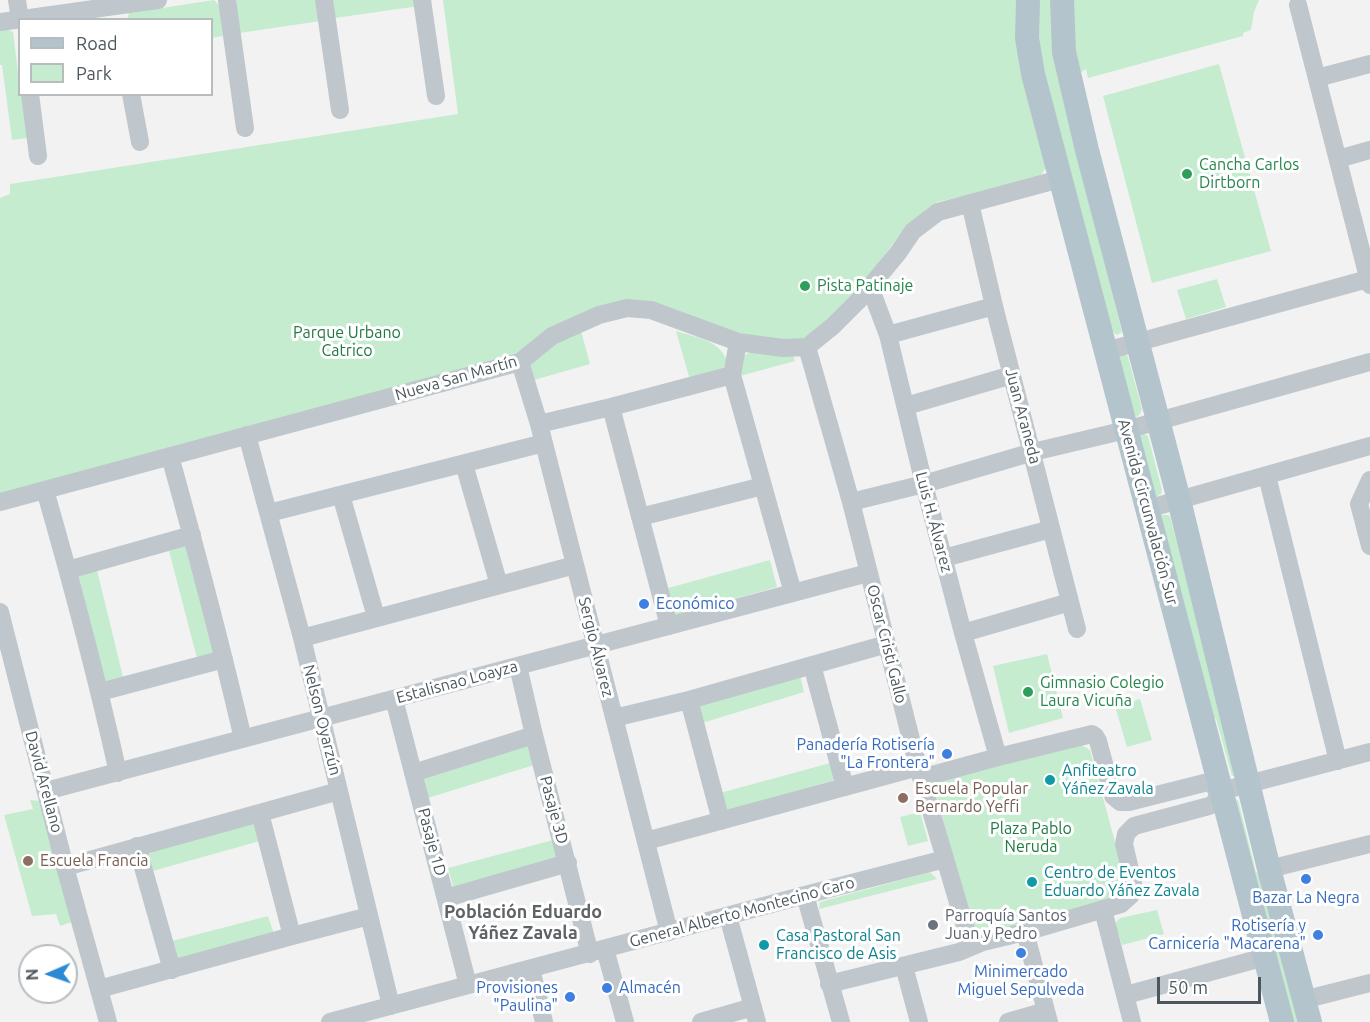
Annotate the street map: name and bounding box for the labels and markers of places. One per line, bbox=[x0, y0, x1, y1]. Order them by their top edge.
place label: Cancha Carlos Dirtborn bbox=[1199, 155, 1299, 193]
marker: Cancha Carlos Dirtborn bbox=[1180, 167, 1194, 181]
place label: Pista Patinaje bbox=[817, 276, 913, 296]
marker: Pista Patinaje bbox=[798, 279, 812, 293]
place label: Económico bbox=[656, 594, 735, 614]
marker: Económico bbox=[637, 597, 651, 611]
place label: Gimnasio Colegio Laura Vicuña bbox=[1040, 673, 1164, 711]
marker: Gimnasio Colegio Laura Vicuña bbox=[1021, 685, 1035, 699]
place label: Panadería Rotisería "La Frontera" bbox=[797, 735, 935, 773]
marker: Panadería Rotisería "La Frontera" bbox=[940, 747, 954, 761]
place label: Anfiteatro Yáñez Zavala bbox=[1062, 761, 1154, 799]
marker: Anfiteatro Yáñez Zavala bbox=[1043, 773, 1057, 787]
place label: Escuela Popular Bernardo Yeffi bbox=[915, 779, 1028, 817]
marker: Escuela Popular Bernardo Yeffi bbox=[896, 791, 910, 805]
place label: Escuela Francia bbox=[40, 851, 149, 871]
marker: Escuela Francia bbox=[21, 854, 35, 868]
place label: Centro de Eventos Eduardo Yáñez Zavala bbox=[1044, 863, 1200, 901]
marker: Bazar La Negra bbox=[1299, 872, 1313, 886]
marker: Centro de Eventos Eduardo Yáñez Zavala bbox=[1025, 875, 1039, 889]
place label: Bazar La Negra bbox=[1252, 888, 1360, 908]
place label: Parroquía Santos Juan y Pedro bbox=[945, 906, 1067, 944]
place label: Rotisería y Carnicería "Macarena" bbox=[1148, 916, 1306, 954]
marker: Parroquía Santos Juan y Pedro bbox=[926, 918, 940, 932]
place label: Casa Pastoral San Francisco de Asis bbox=[776, 926, 901, 964]
marker: Rotisería y Carnicería "Macarena" bbox=[1311, 928, 1325, 942]
marker: Casa Pastoral San Francisco de Asis bbox=[757, 938, 771, 952]
marker: Minimercado Miguel Sepulveda bbox=[1014, 946, 1028, 960]
place label: Minimercado Miguel Sepulveda bbox=[958, 962, 1084, 1000]
place label: Provisiones "Paulina" bbox=[476, 978, 558, 1016]
place label: Almacén bbox=[619, 978, 681, 998]
marker: Almacén bbox=[600, 981, 614, 995]
marker: Provisiones "Paulina" bbox=[563, 990, 577, 1004]

